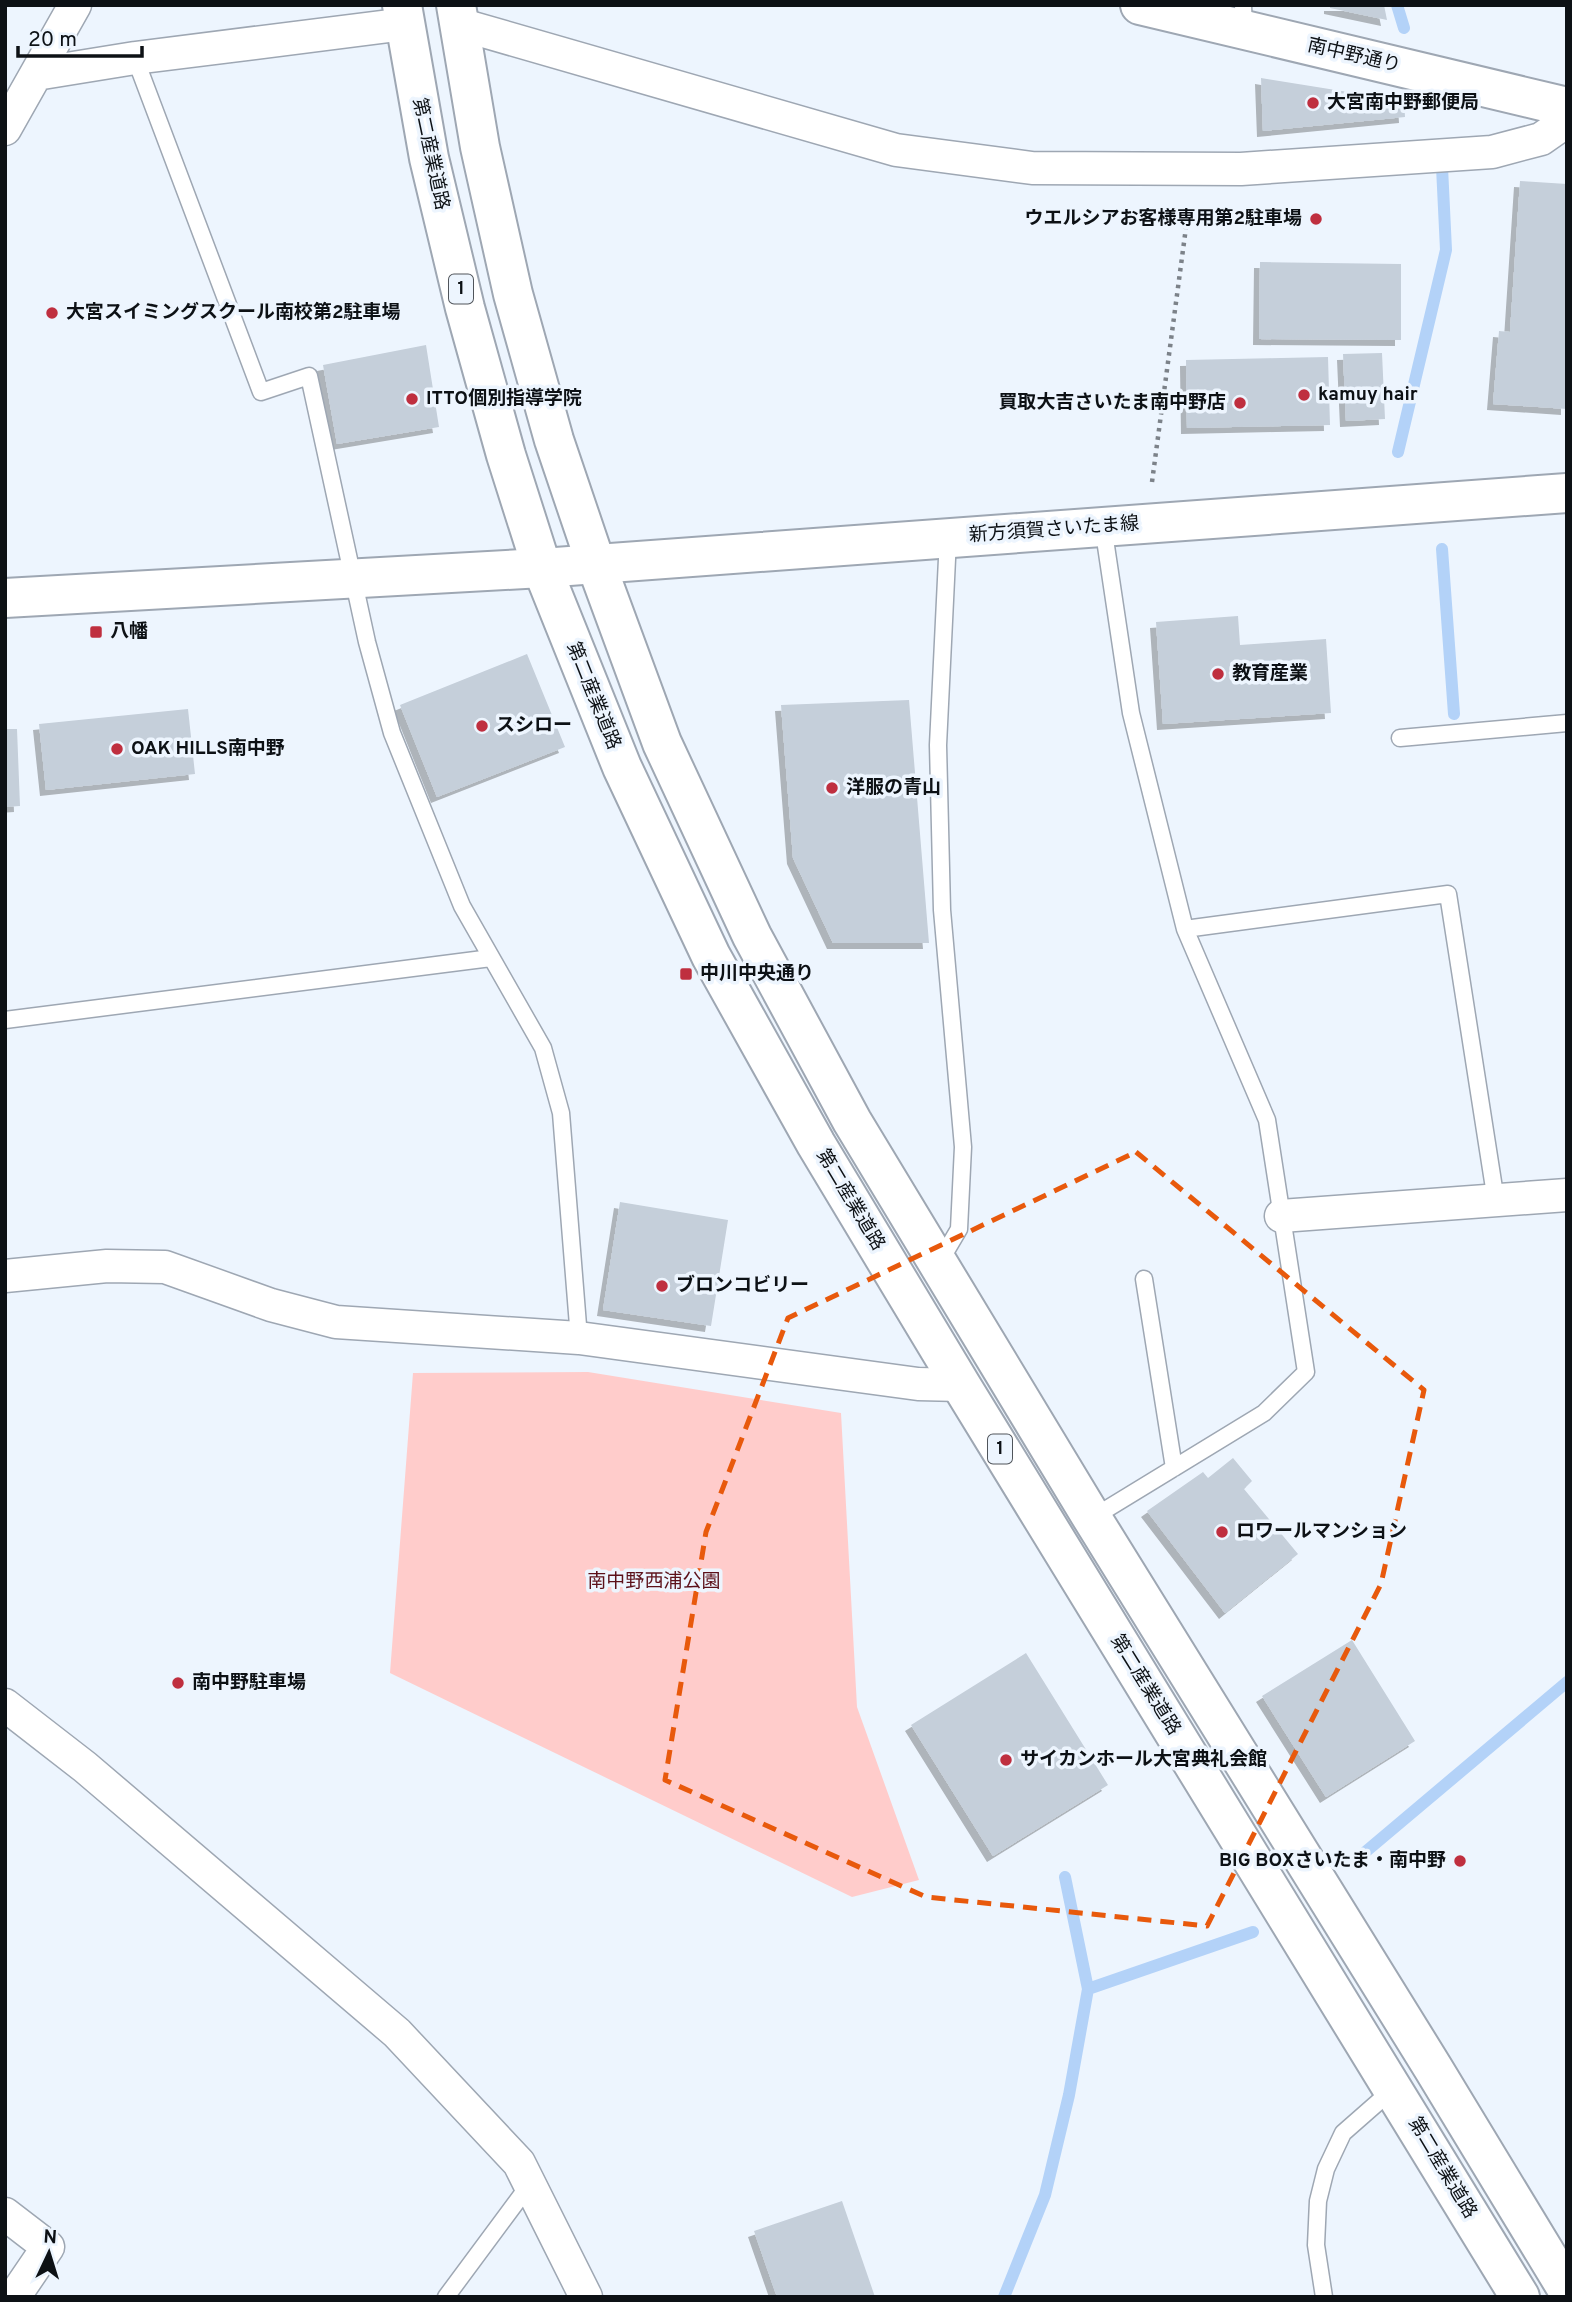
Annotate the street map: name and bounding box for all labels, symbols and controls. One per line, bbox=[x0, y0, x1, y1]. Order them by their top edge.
scale bar bbox=[18, 14, 142, 58]
text: 20 m bbox=[28, 27, 77, 54]
street label: 南中野通り bbox=[1305, 34, 1403, 78]
place label: 大宮南中野郵便局 bbox=[1327, 91, 1479, 115]
marker: 大宮南中野郵便局 bbox=[1305, 95, 1321, 111]
street label: 第二産業道路 bbox=[406, 96, 454, 212]
place label: ウエルシアお客様専用第2駐車場 bbox=[1024, 207, 1302, 231]
marker: ウエルシアお客様専用第2駐車場 bbox=[1308, 211, 1324, 227]
road number: 1 bbox=[449, 274, 473, 304]
place label: 大宮スイミングスクール南校第2駐車場 bbox=[66, 301, 401, 325]
marker: 大宮スイミングスクール南校第2駐車場 bbox=[44, 305, 60, 321]
place label: kamuy hair bbox=[1318, 383, 1418, 407]
place label: ITTO個別指導学院 bbox=[426, 387, 582, 411]
marker: kamuy hair bbox=[1296, 387, 1312, 403]
marker: ITTO個別指導学院 bbox=[404, 391, 420, 407]
place label: 買取大吉さいたま南中野店 bbox=[999, 391, 1226, 415]
marker: 買取大吉さいたま南中野店 bbox=[1232, 395, 1248, 411]
street label: 新方須賀さいたま線 bbox=[968, 512, 1140, 548]
place label: 八幡 bbox=[110, 620, 148, 644]
marker: 八幡 bbox=[88, 624, 104, 640]
street label: 第二産業道路 bbox=[561, 639, 625, 753]
place label: 教育産業 bbox=[1232, 662, 1308, 686]
marker: 教育産業 bbox=[1210, 666, 1226, 682]
place label: スシロー bbox=[496, 714, 572, 738]
marker: スシロー bbox=[474, 718, 490, 734]
place label: OAK HILLS南中野 bbox=[131, 737, 285, 761]
marker: OAK HILLS南中野 bbox=[109, 741, 125, 757]
place label: 洋服の青山 bbox=[846, 776, 941, 800]
marker: 洋服の青山 bbox=[824, 780, 840, 796]
place label: 中川中央通り bbox=[700, 962, 814, 986]
marker: 中川中央通り bbox=[678, 966, 694, 982]
street label: 第二産業道路 bbox=[810, 1145, 890, 1255]
place label: ブロンコビリー bbox=[676, 1274, 809, 1298]
marker: ブロンコビリー bbox=[654, 1278, 670, 1294]
road number: 1 bbox=[988, 1434, 1012, 1464]
place label: ロワールマンション bbox=[1236, 1520, 1407, 1544]
marker: ロワールマンション bbox=[1214, 1524, 1230, 1540]
park label: 南中野西浦公園 bbox=[587, 1570, 721, 1594]
street label: 第二産業道路 bbox=[1105, 1630, 1185, 1740]
place label: 南中野駐車場 bbox=[192, 1671, 306, 1695]
marker: 南中野駐車場 bbox=[170, 1675, 186, 1691]
place label: サイカンホール大宮典礼会館 bbox=[1020, 1748, 1267, 1772]
marker: サイカンホール大宮典礼会館 bbox=[998, 1752, 1014, 1768]
place label: BIG BOXさいたま・南中野 bbox=[1219, 1849, 1446, 1873]
marker: BIG BOXさいたま・南中野 bbox=[1452, 1853, 1468, 1869]
street label: 第二産業道路 bbox=[1402, 2113, 1482, 2223]
north arrow bbox=[14, 2218, 84, 2288]
text: N bbox=[42, 2226, 58, 2250]

